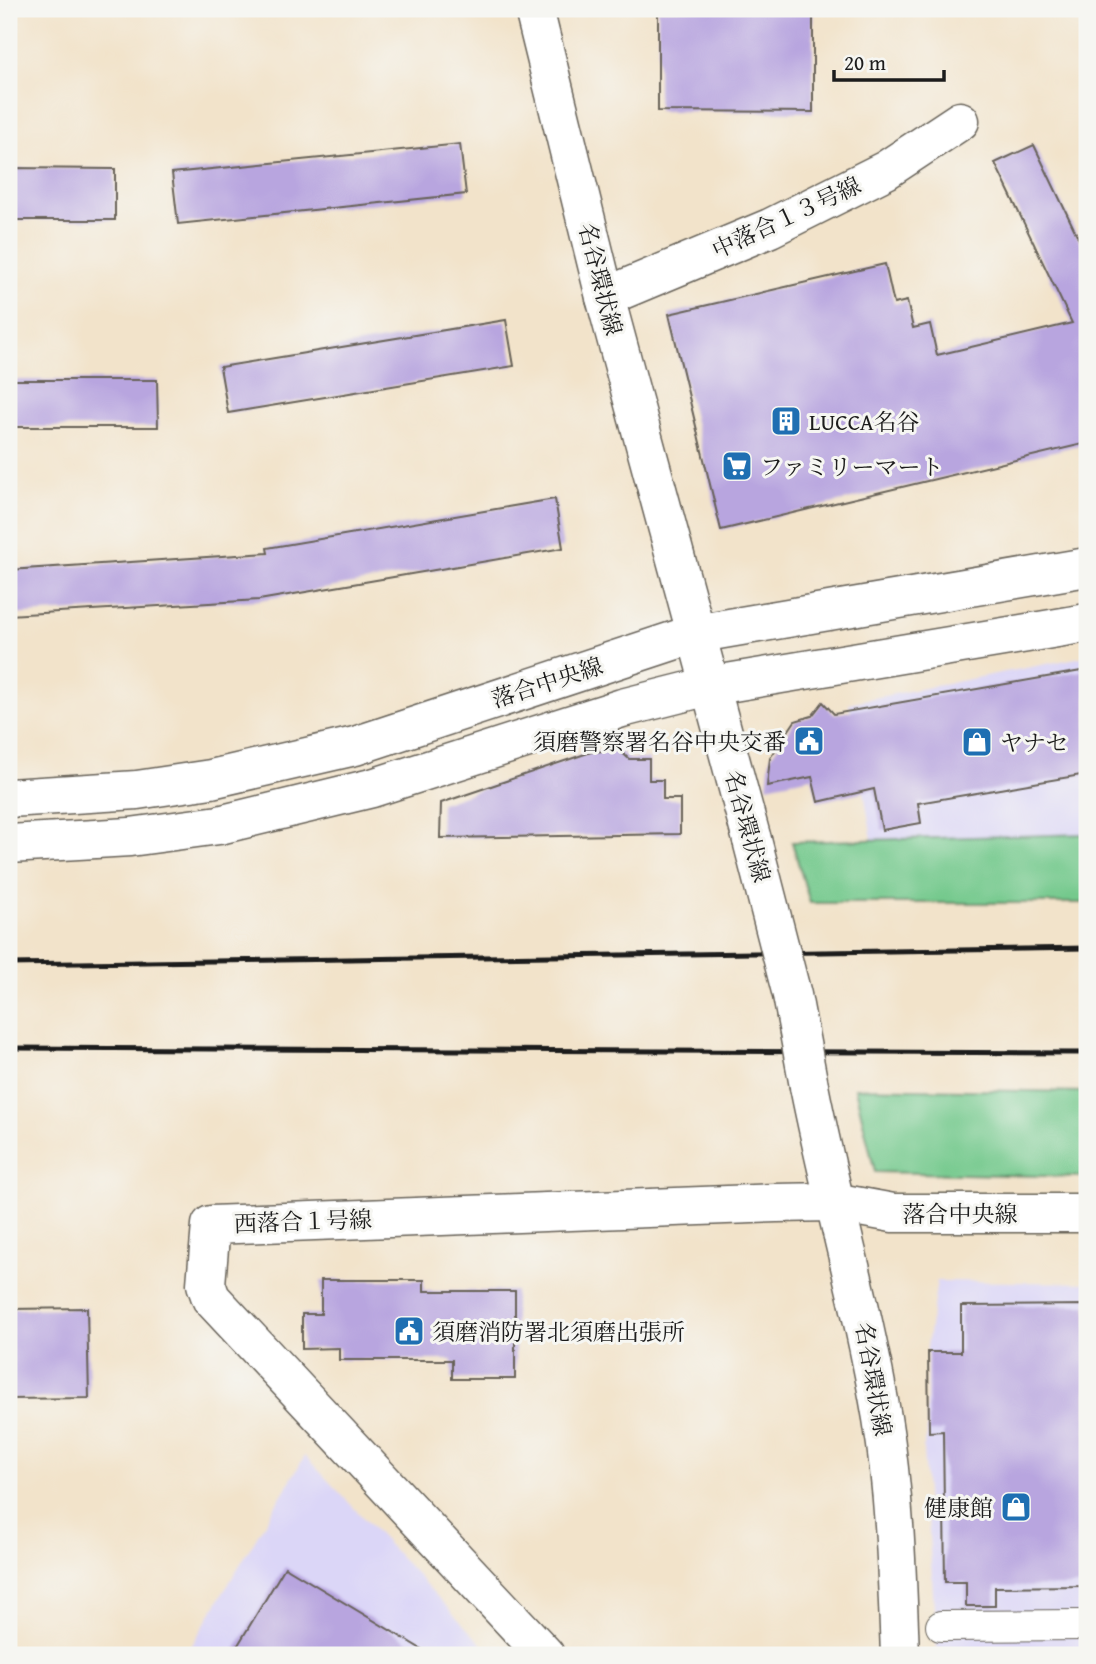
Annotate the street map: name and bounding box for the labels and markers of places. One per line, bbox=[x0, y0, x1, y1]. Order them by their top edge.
building icon: LUCCA名谷 bbox=[769, 404, 803, 438]
place label: LUCCA名谷 bbox=[809, 405, 920, 438]
supermarket icon: ファミリーマート bbox=[720, 449, 754, 483]
place label: ファミリーマート bbox=[760, 450, 944, 483]
public building icon: 須磨警察署名谷中央交番 bbox=[792, 724, 826, 758]
place label: 須磨警察署名谷中央交番 bbox=[533, 725, 786, 758]
shop icon: ヤナセ bbox=[960, 725, 994, 759]
place label: ヤナセ bbox=[1000, 726, 1069, 759]
public building icon: 須磨消防署北須磨出張所 bbox=[392, 1314, 426, 1348]
place label: 須磨消防署北須磨出張所 bbox=[432, 1315, 685, 1348]
shop icon: 健康館 bbox=[999, 1490, 1033, 1524]
place label: 健康館 bbox=[924, 1491, 993, 1524]

